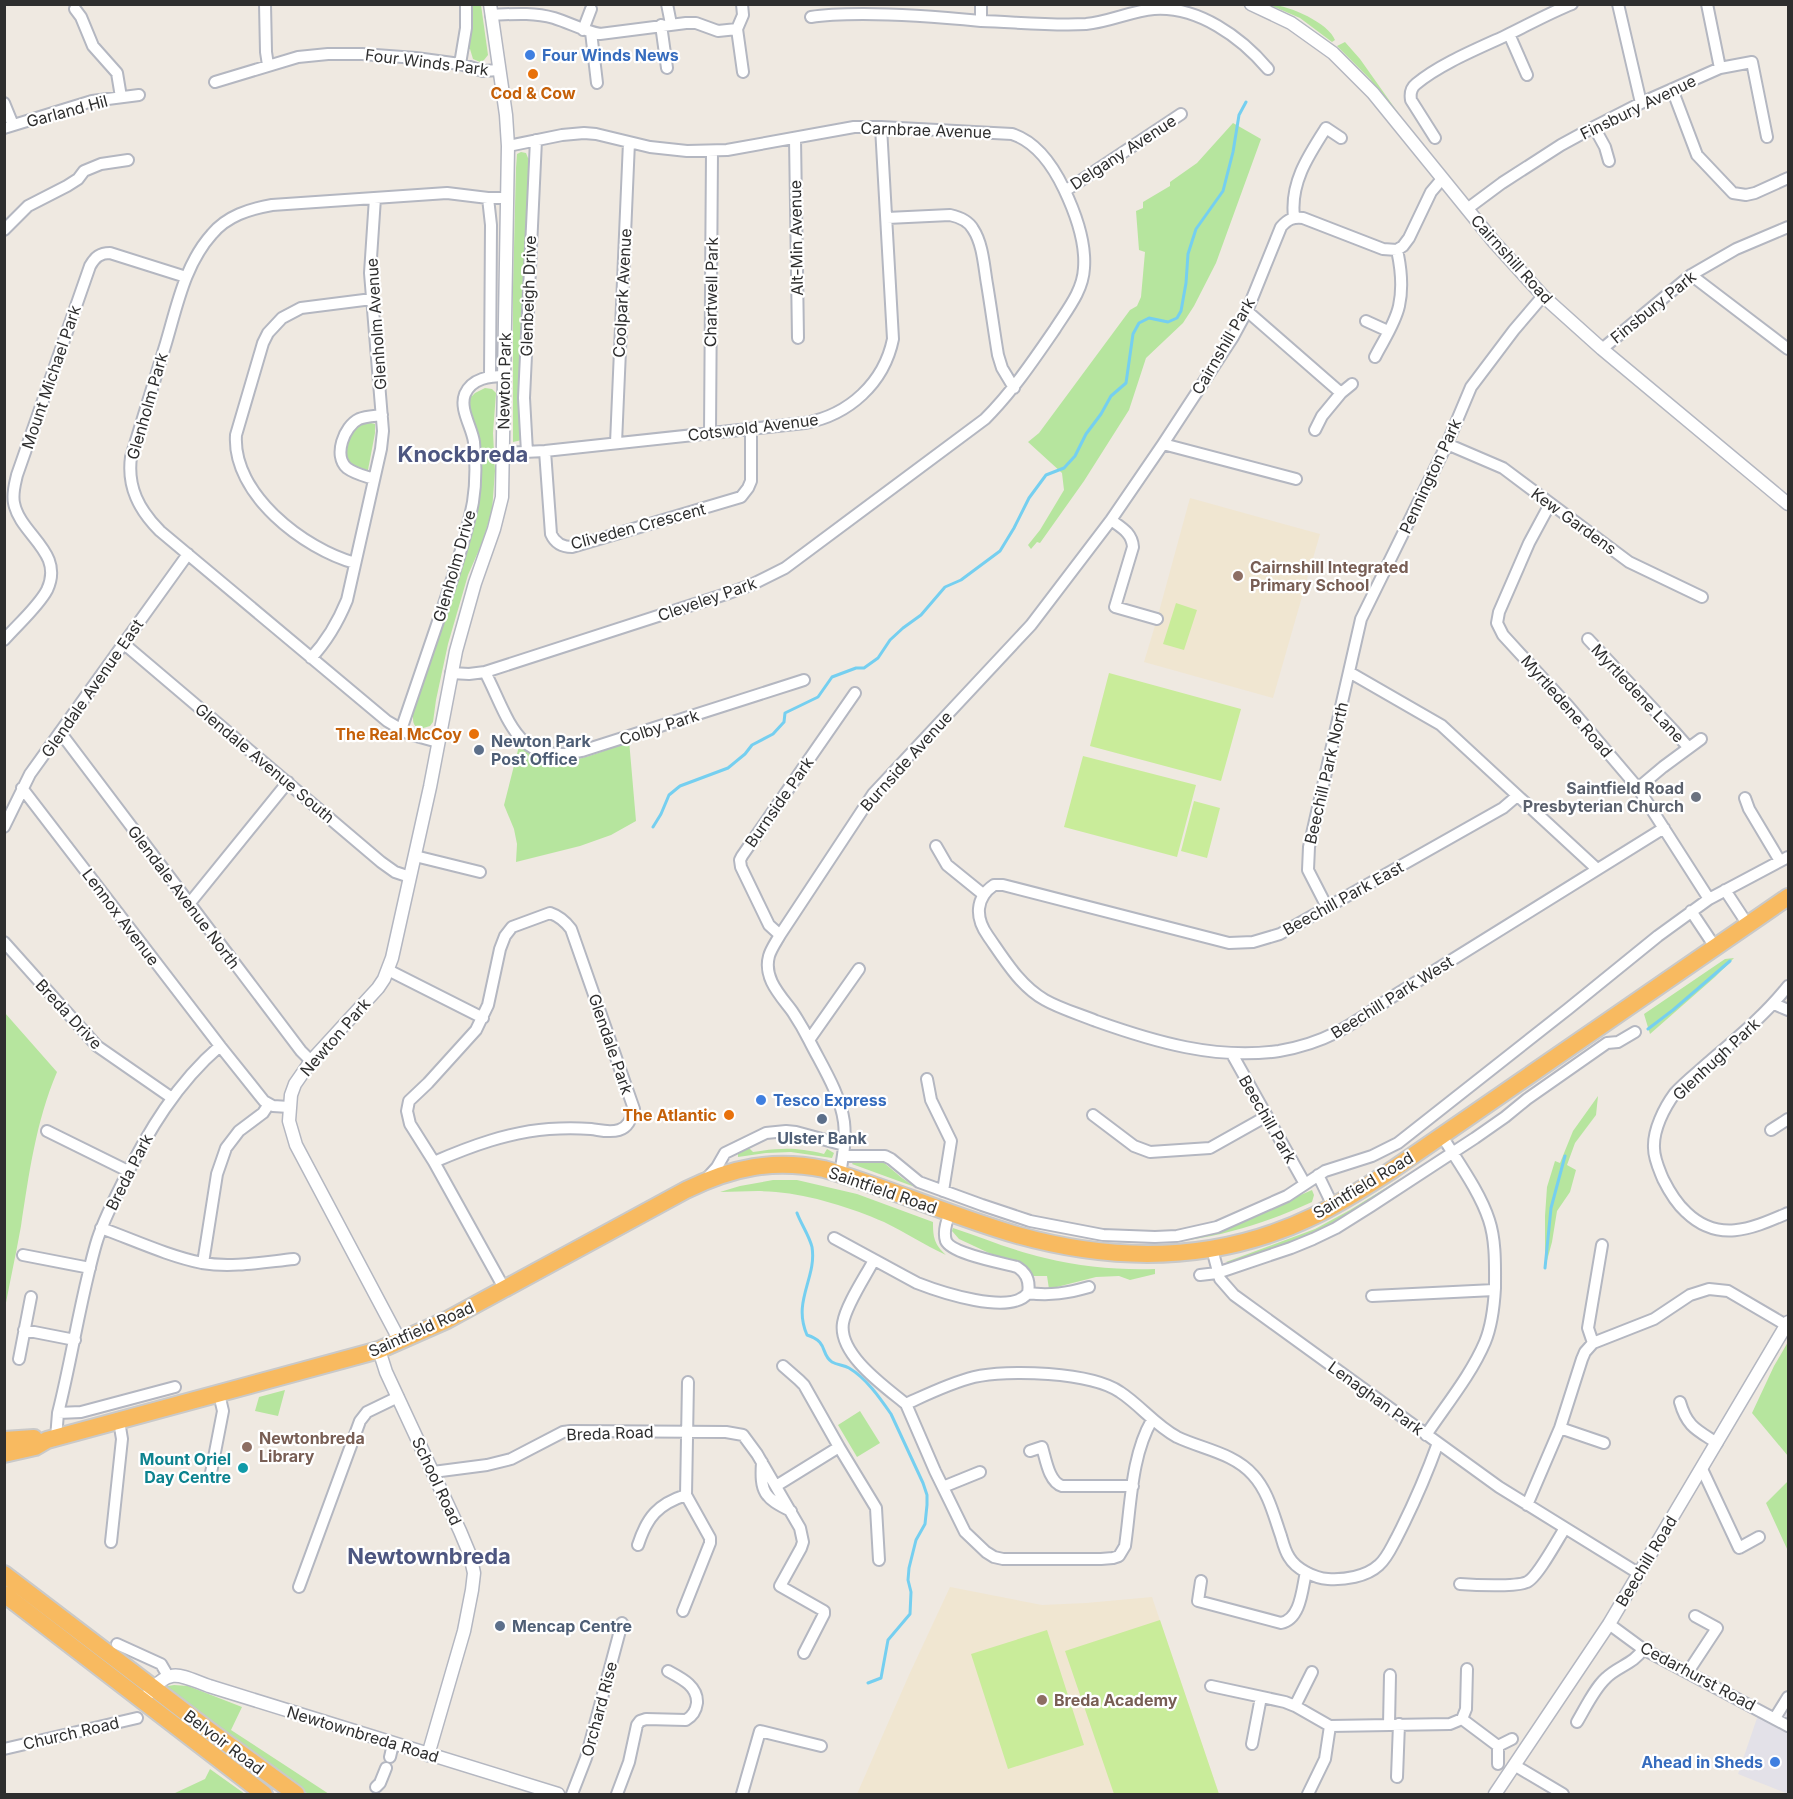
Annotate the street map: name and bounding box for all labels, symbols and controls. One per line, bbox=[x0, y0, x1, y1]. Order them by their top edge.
street label: Four Winds Park bbox=[364, 44, 490, 80]
place label: Four Winds News bbox=[542, 45, 679, 65]
marker: Four Winds News bbox=[523, 48, 537, 62]
marker: Cod & Cow bbox=[526, 67, 540, 81]
street label: Finsbury Avenue bbox=[1577, 70, 1699, 144]
place label: Cod & Cow bbox=[490, 83, 576, 103]
street label: Garland Hil bbox=[24, 91, 110, 131]
street label: Delgany Avenue bbox=[1066, 110, 1180, 194]
street label: Carnbrae Avenue bbox=[860, 118, 992, 142]
street label: Alt-Min Avenue bbox=[785, 180, 807, 296]
street label: Cairnshill Road bbox=[1467, 210, 1557, 308]
street label: Coolpark Avenue bbox=[609, 228, 635, 358]
street label: Glenbeigh Drive bbox=[516, 235, 540, 357]
street label: Chartwell Park bbox=[700, 236, 722, 347]
street label: Glenholm Avenue bbox=[361, 257, 391, 391]
street label: Finsbury Park bbox=[1606, 266, 1700, 348]
street label: Cairnshill Park bbox=[1187, 294, 1259, 398]
street label: Mount Michael Park bbox=[17, 302, 85, 451]
street label: Newton Park bbox=[493, 332, 515, 430]
street label: Glenholm Park bbox=[122, 350, 172, 462]
street label: Cotswold Avenue bbox=[686, 409, 820, 445]
street label: Pennington Park bbox=[1395, 415, 1465, 537]
district label: Knockbreda bbox=[398, 441, 528, 467]
street label: Kew Gardens bbox=[1527, 483, 1621, 559]
street label: Cliveden Crescent bbox=[568, 498, 708, 554]
street label: Glenholm Drive bbox=[428, 508, 480, 624]
place label: Cairnshill Integrated Primary School bbox=[1250, 557, 1408, 595]
marker: Cairnshill Integrated Primary School bbox=[1231, 569, 1245, 583]
street label: Cleveley Park bbox=[655, 573, 759, 625]
street label: Glendale Avenue East bbox=[37, 615, 147, 761]
street label: Myrtledene Lane bbox=[1587, 640, 1689, 746]
street label: Myrtledene Road bbox=[1517, 651, 1617, 761]
street label: Glendale Avenue South bbox=[191, 699, 339, 827]
street label: Beechill Park North bbox=[1300, 700, 1352, 846]
street label: Colby Park bbox=[617, 705, 701, 749]
street label: Burnside Avenue bbox=[856, 707, 956, 815]
place label: The Real McCoy bbox=[335, 724, 462, 744]
marker: The Real McCoy bbox=[467, 727, 481, 741]
place label: Newton Park Post Office bbox=[491, 731, 592, 769]
marker: Newton Park Post Office bbox=[472, 743, 486, 757]
street label: Burnside Park bbox=[740, 753, 818, 851]
place label: Saintfield Road Presbyterian Church bbox=[1523, 778, 1684, 816]
marker: Saintfield Road Presbyterian Church bbox=[1689, 790, 1703, 804]
street label: Glendale Avenue North bbox=[124, 821, 244, 973]
street label: Beechill Park East bbox=[1279, 857, 1407, 939]
street label: Lennox Avenue bbox=[78, 865, 164, 969]
street label: Beechill Park West bbox=[1327, 951, 1457, 1043]
street label: Breda Drive bbox=[31, 975, 107, 1053]
street label: Glendale Park bbox=[584, 991, 638, 1097]
street label: Newton Park bbox=[296, 994, 375, 1080]
street label: Glenhugh Park bbox=[1668, 1013, 1764, 1104]
street label: Beechill Park bbox=[1235, 1072, 1301, 1167]
place label: Tesco Express bbox=[773, 1090, 887, 1110]
marker: Tesco Express bbox=[754, 1093, 768, 1107]
place label: The Atlantic bbox=[622, 1105, 717, 1125]
marker: The Atlantic bbox=[722, 1108, 736, 1122]
marker: Ulster Bank bbox=[815, 1112, 829, 1126]
place label: Ulster Bank bbox=[777, 1128, 868, 1148]
street label: Breda Park bbox=[101, 1130, 157, 1214]
street label: Saintfield Road bbox=[1309, 1147, 1417, 1223]
street label: Saintfield Road bbox=[826, 1162, 940, 1218]
street label: Saintfield Road bbox=[365, 1297, 477, 1361]
street label: Lenaghan Park bbox=[1324, 1357, 1428, 1440]
street label: Breda Road bbox=[566, 1421, 654, 1445]
place label: Newtonbreda Library bbox=[259, 1428, 365, 1466]
street label: School Road bbox=[408, 1434, 466, 1528]
marker: Newtonbreda Library bbox=[240, 1440, 254, 1454]
place label: Mount Oriel Day Centre bbox=[140, 1449, 231, 1487]
marker: Mount Oriel Day Centre bbox=[236, 1461, 250, 1475]
street label: Beechill Road bbox=[1611, 1512, 1681, 1610]
district label: Newtownbreda bbox=[347, 1543, 511, 1569]
place label: Mencap Centre bbox=[512, 1616, 632, 1636]
marker: Mencap Centre bbox=[493, 1619, 507, 1633]
street label: Cedarhurst Road bbox=[1637, 1637, 1759, 1715]
street label: Orchard Rise bbox=[577, 1659, 621, 1759]
place label: Breda Academy bbox=[1054, 1690, 1178, 1710]
marker: Breda Academy bbox=[1035, 1693, 1049, 1707]
street label: Newtownbreda Road bbox=[285, 1701, 441, 1767]
street label: Belvoir Road bbox=[180, 1705, 268, 1779]
street label: Church Road bbox=[21, 1712, 121, 1754]
place label: Ahead in Sheds bbox=[1641, 1752, 1763, 1772]
marker: Ahead in Sheds bbox=[1768, 1755, 1782, 1769]

